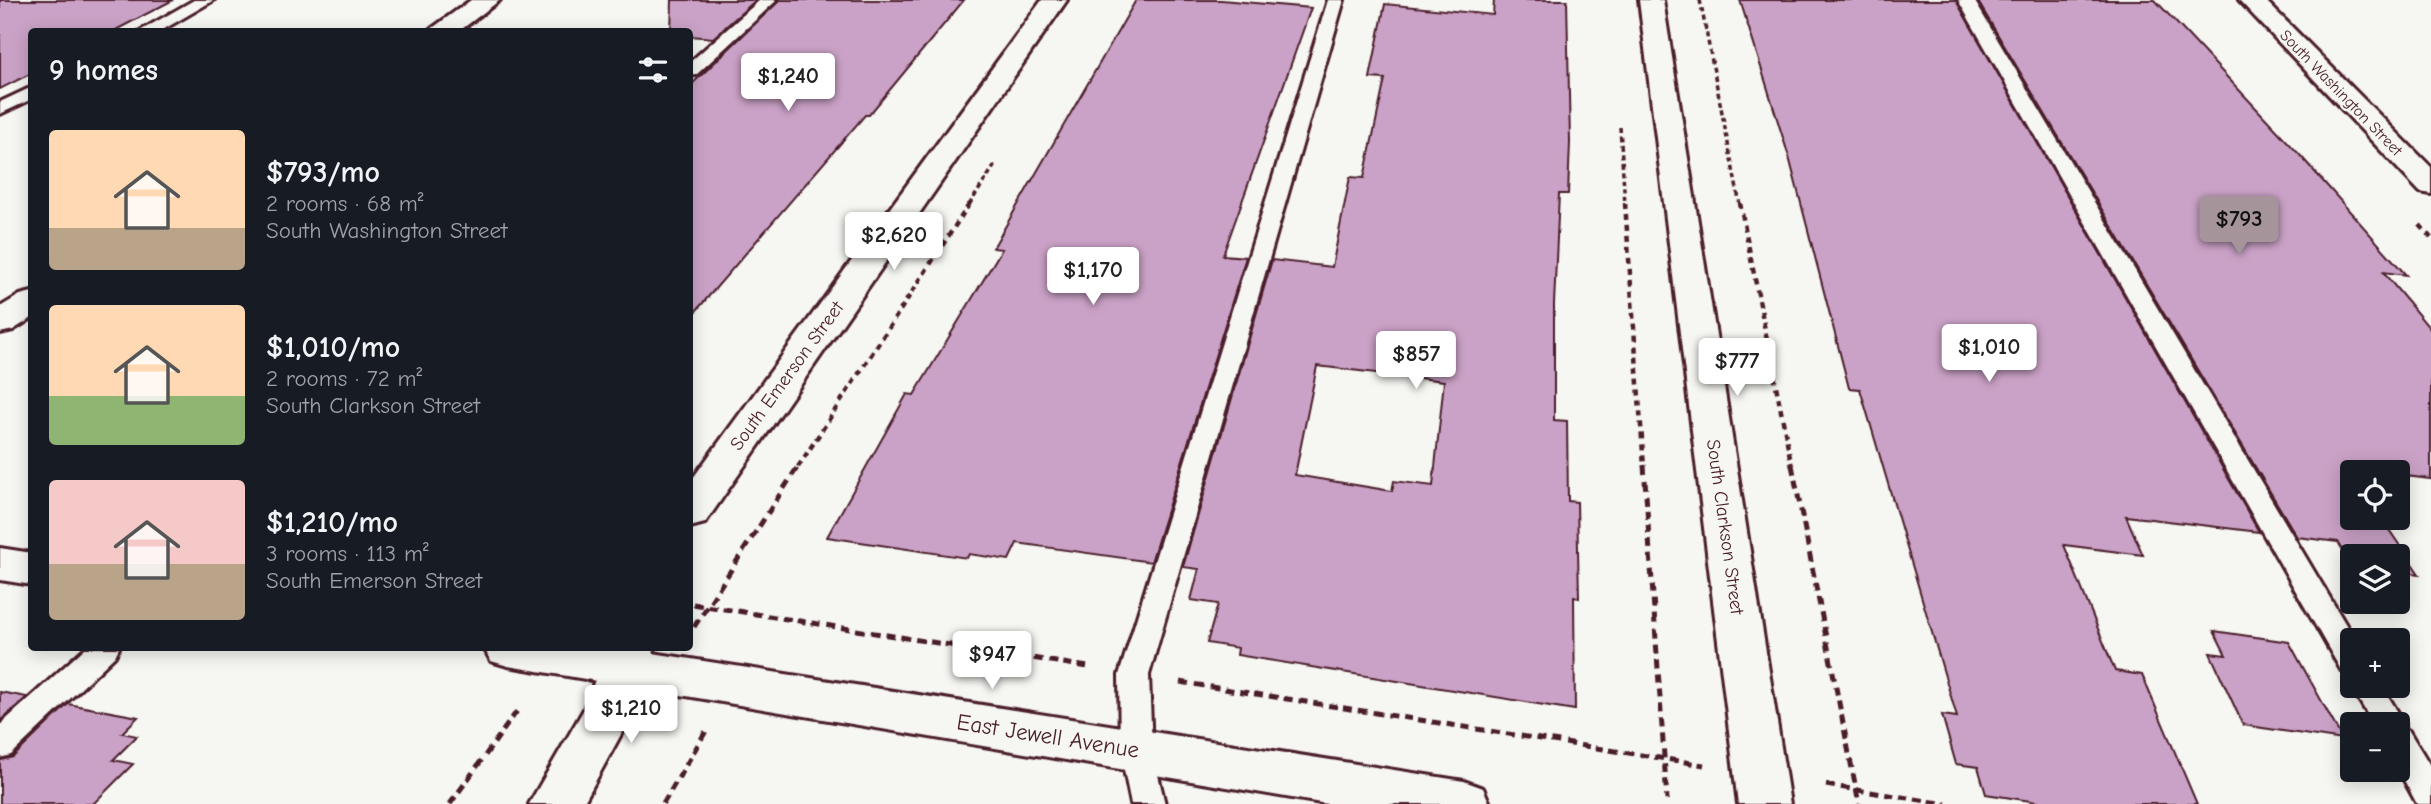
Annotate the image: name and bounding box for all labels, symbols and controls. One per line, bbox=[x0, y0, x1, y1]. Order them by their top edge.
street label: South Washington Street bbox=[2276, 26, 2406, 160]
icon: filters bbox=[634, 51, 672, 89]
text: 9 homes bbox=[49, 53, 158, 88]
pin: $1,240 bbox=[731, 54, 845, 113]
text: $1,240 bbox=[757, 62, 819, 89]
text: $793/mo bbox=[266, 155, 380, 190]
icon: home bbox=[105, 158, 189, 242]
text: 2 rooms · 68 m² bbox=[266, 190, 424, 217]
pin: $793 bbox=[2198, 196, 2280, 256]
text: $793 bbox=[2215, 205, 2263, 232]
pin: $2,620 bbox=[837, 212, 951, 272]
text: South Washington Street bbox=[266, 217, 508, 244]
text: $2,620 bbox=[861, 221, 927, 248]
pin: $1,170 bbox=[1036, 247, 1150, 307]
text: $1,170 bbox=[1063, 256, 1123, 283]
street label: South Emerson Street bbox=[726, 297, 849, 455]
pin: $1,010 bbox=[1932, 324, 2046, 384]
text: $1,010/mo bbox=[266, 330, 400, 365]
pin: $857 bbox=[1375, 332, 1457, 391]
icon: home bbox=[105, 333, 189, 417]
text: $1,010 bbox=[1958, 333, 2020, 360]
pin: $777 bbox=[1696, 338, 1778, 398]
text: $857 bbox=[1392, 340, 1440, 367]
text: $777 bbox=[1715, 347, 1759, 374]
text: 2 rooms · 72 m² bbox=[266, 365, 422, 392]
text: South Clarkson Street bbox=[266, 392, 480, 419]
street label: South Clarkson Street bbox=[1702, 438, 1748, 617]
map controls bbox=[2340, 460, 2410, 782]
button: locate bbox=[2340, 460, 2410, 530]
text: $1,210/mo bbox=[266, 505, 398, 540]
icon: home bbox=[105, 508, 189, 592]
text: 3 rooms · 113 m² bbox=[266, 540, 429, 567]
button: layers bbox=[2340, 544, 2410, 614]
text: South Emerson Street bbox=[266, 567, 482, 594]
button: + bbox=[2340, 628, 2410, 698]
pin: $947 bbox=[951, 632, 1033, 691]
text: $947 bbox=[968, 640, 1016, 667]
pin: $1,210 bbox=[574, 686, 688, 745]
text: $1,210 bbox=[601, 694, 661, 721]
street label: East Jewell Avenue bbox=[955, 708, 1141, 764]
button: − bbox=[2340, 712, 2410, 782]

